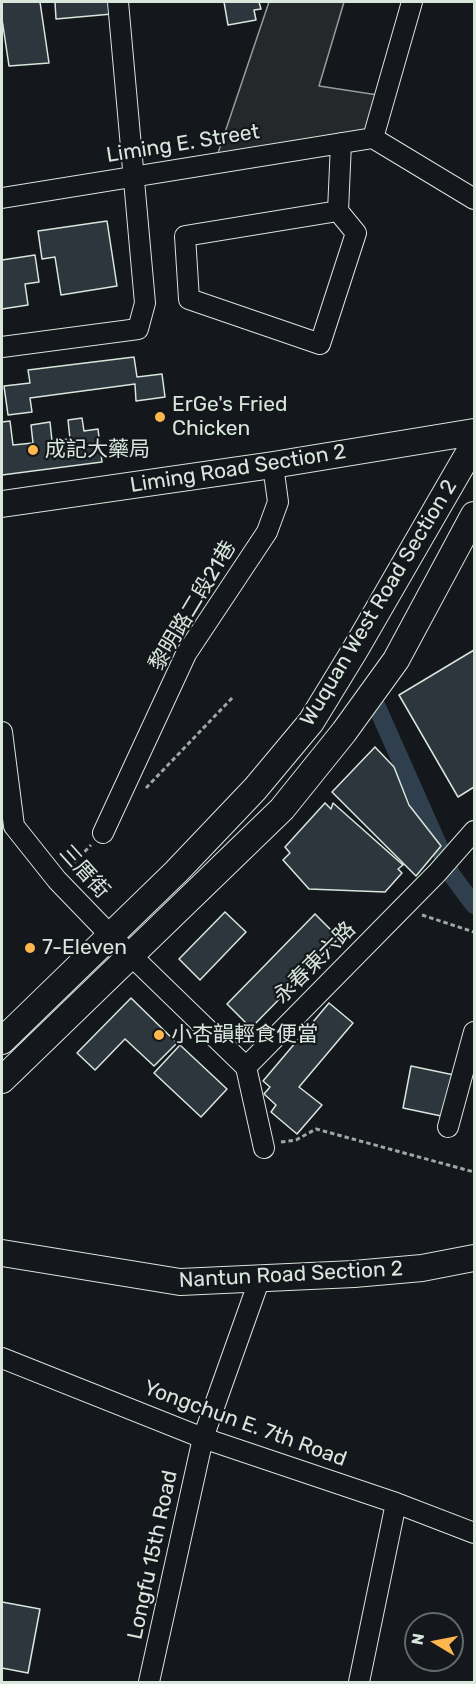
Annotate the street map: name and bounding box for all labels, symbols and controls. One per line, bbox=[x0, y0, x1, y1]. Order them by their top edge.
street label: Liming E. Street bbox=[105, 119, 261, 169]
place label: ErGe's Fried Chicken bbox=[172, 392, 287, 442]
marker: ErGe's Fried Chicken bbox=[153, 410, 167, 424]
place label: 成記大藥局 bbox=[45, 437, 150, 463]
street label: Liming Road Section 2 bbox=[128, 440, 348, 498]
marker: 成記大藥局 bbox=[26, 443, 40, 457]
street label: Wuquan West Road Section 2 bbox=[295, 475, 463, 731]
street label: 黎明路二段21巷 bbox=[144, 536, 242, 676]
street label: 三厝街 bbox=[54, 840, 114, 904]
street label: 永春東六路 bbox=[269, 917, 361, 1009]
place label: 7-Eleven bbox=[42, 935, 127, 961]
marker: 7-Eleven bbox=[23, 941, 37, 955]
place label: 小杏韻輕食便當 bbox=[171, 1022, 318, 1048]
marker: 小杏韻輕食便當 bbox=[152, 1028, 166, 1042]
street label: Nantun Road Section 2 bbox=[178, 1257, 404, 1293]
street label: Yongchun E. 7th Road bbox=[140, 1376, 350, 1472]
street label: Longfu 15th Road bbox=[123, 1468, 183, 1642]
north arrow bbox=[404, 1612, 464, 1672]
text: N bbox=[407, 1632, 428, 1646]

